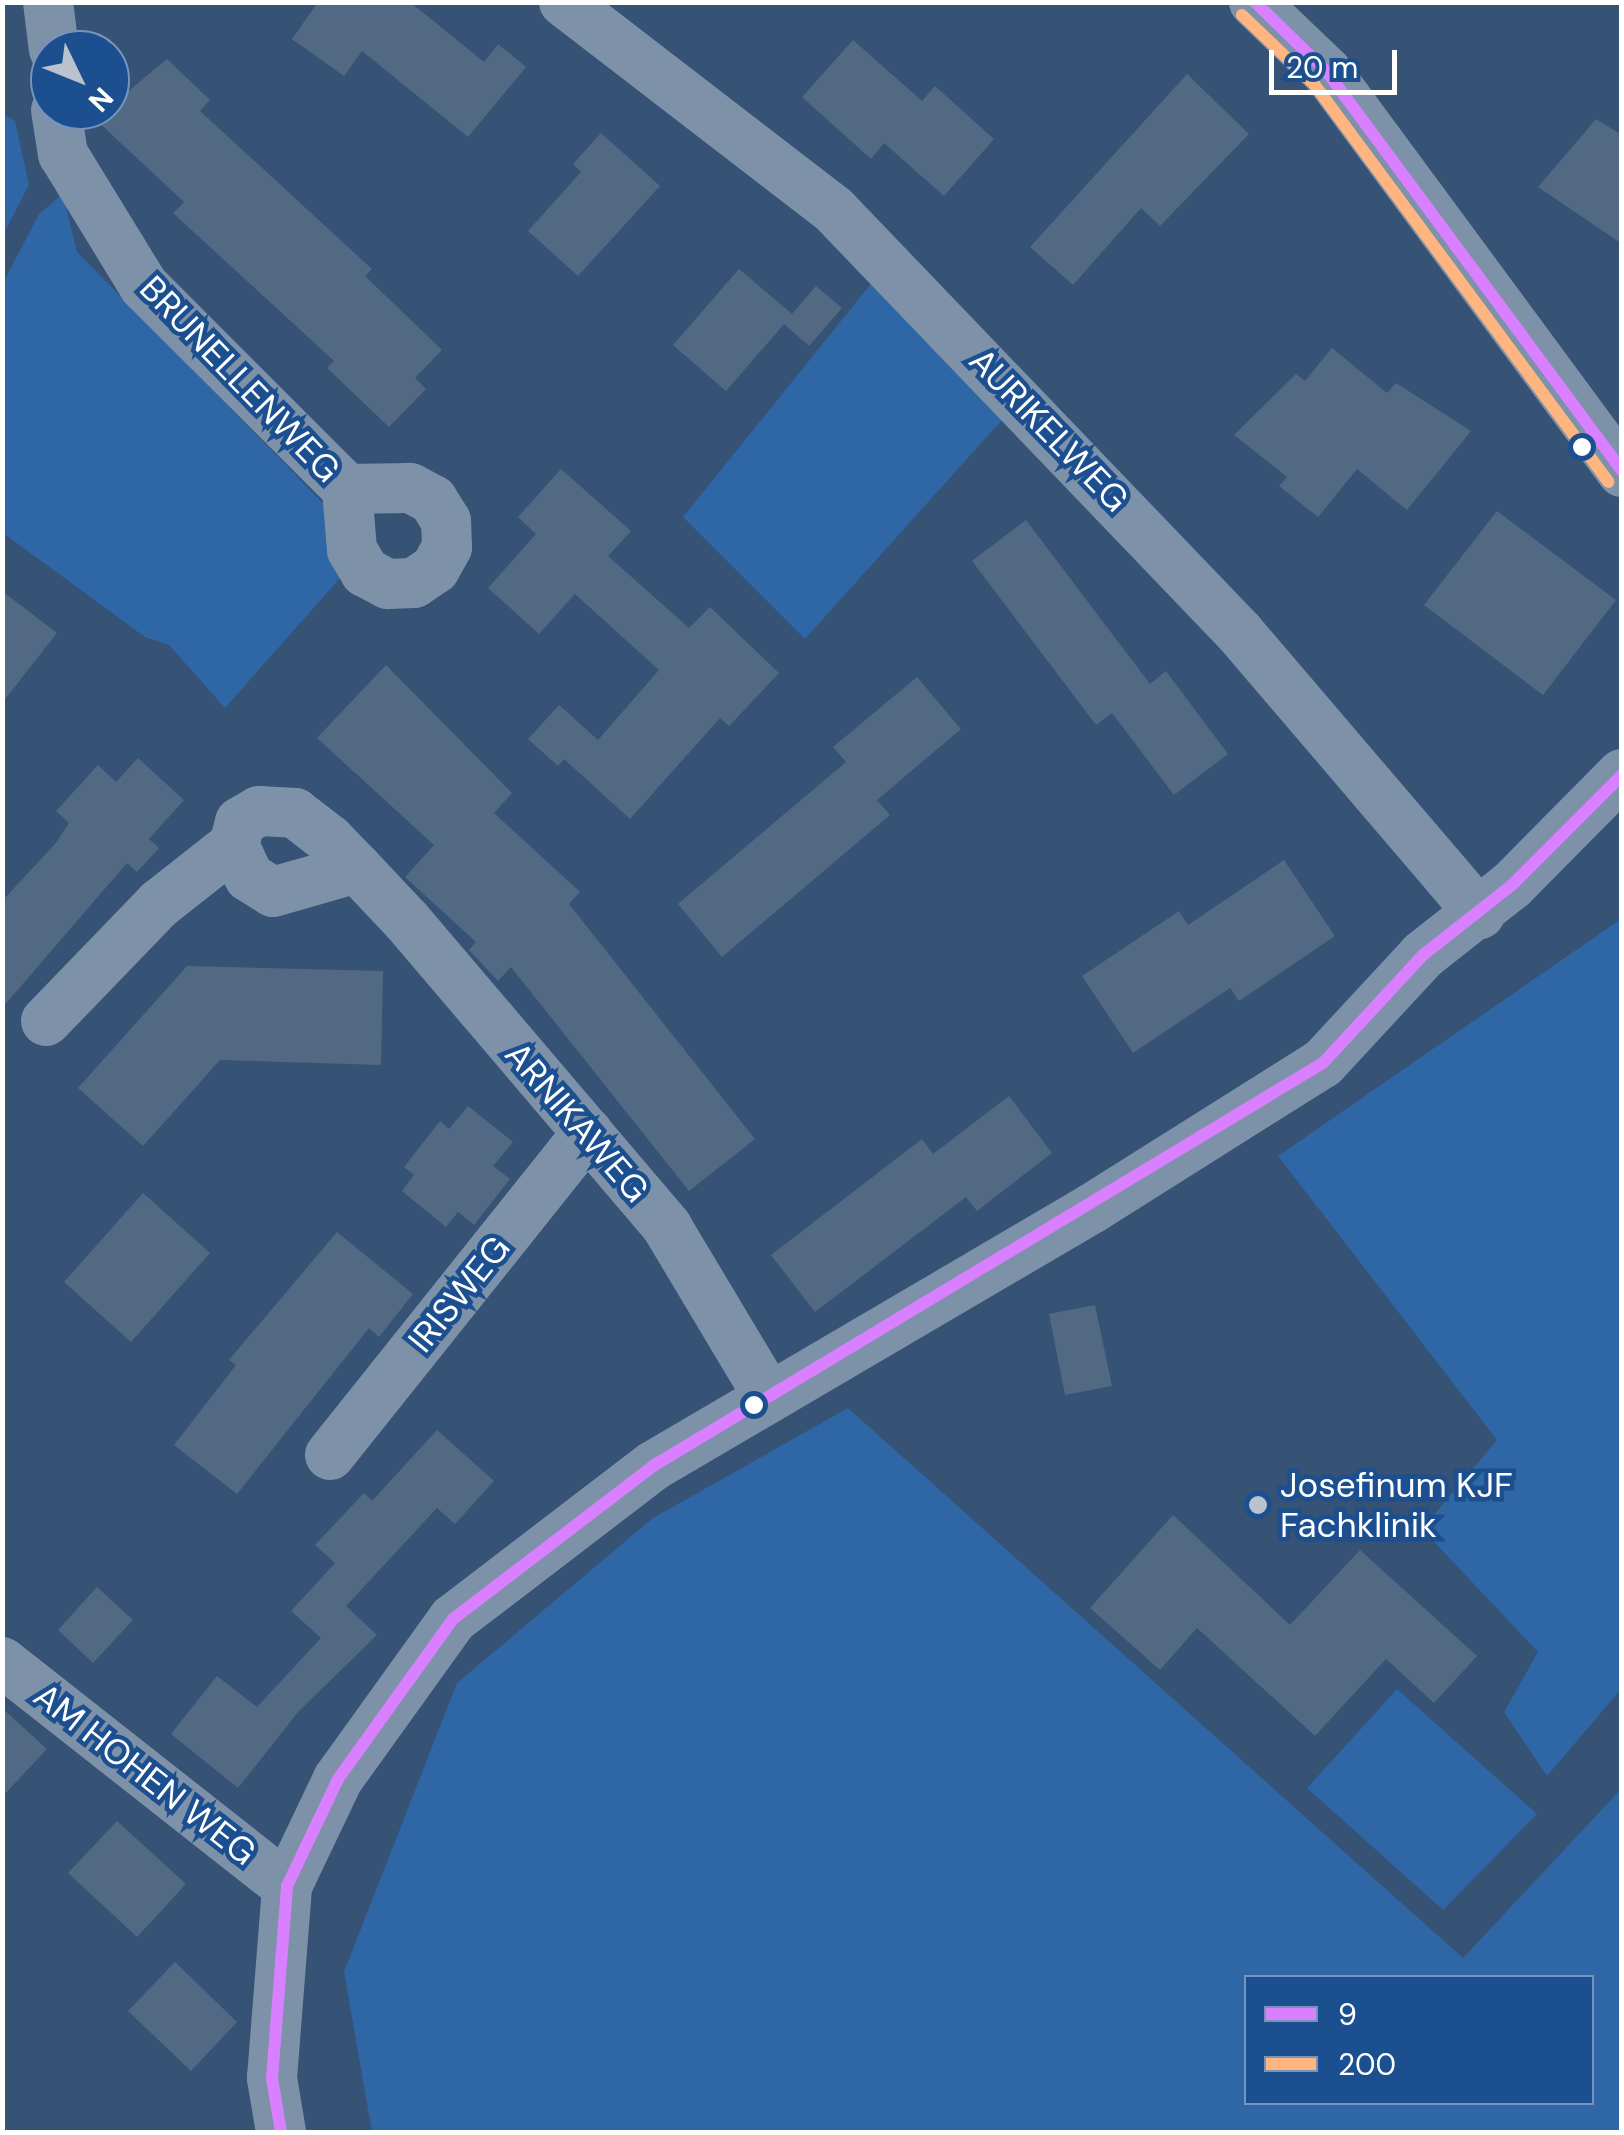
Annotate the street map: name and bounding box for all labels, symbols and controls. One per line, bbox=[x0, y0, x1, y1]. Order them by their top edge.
north arrow bbox=[30, 30, 130, 130]
scale bar bbox=[1274, 30, 1402, 92]
text: 20 m bbox=[1286, 48, 1358, 87]
text: N bbox=[80, 79, 121, 120]
street label: BRUNELLENWEG bbox=[131, 267, 349, 491]
street label: AURIKELWEG bbox=[961, 340, 1137, 520]
unlabelled marker bbox=[1572, 437, 1592, 457]
street label: ARNIKAWEG bbox=[496, 1034, 658, 1210]
street label: IRISWEG bbox=[400, 1228, 518, 1360]
unlabelled marker bbox=[744, 1395, 764, 1415]
place label: Josefinum KJF Fachklinik bbox=[1280, 1464, 1513, 1546]
marker: Josefinum KJF Fachklinik bbox=[1245, 1492, 1271, 1518]
street label: AM HOHEN WEG bbox=[26, 1674, 264, 1874]
legend bbox=[1244, 1975, 1594, 2105]
text: 9 bbox=[1338, 1995, 1357, 2034]
text: 200 bbox=[1338, 2045, 1396, 2084]

